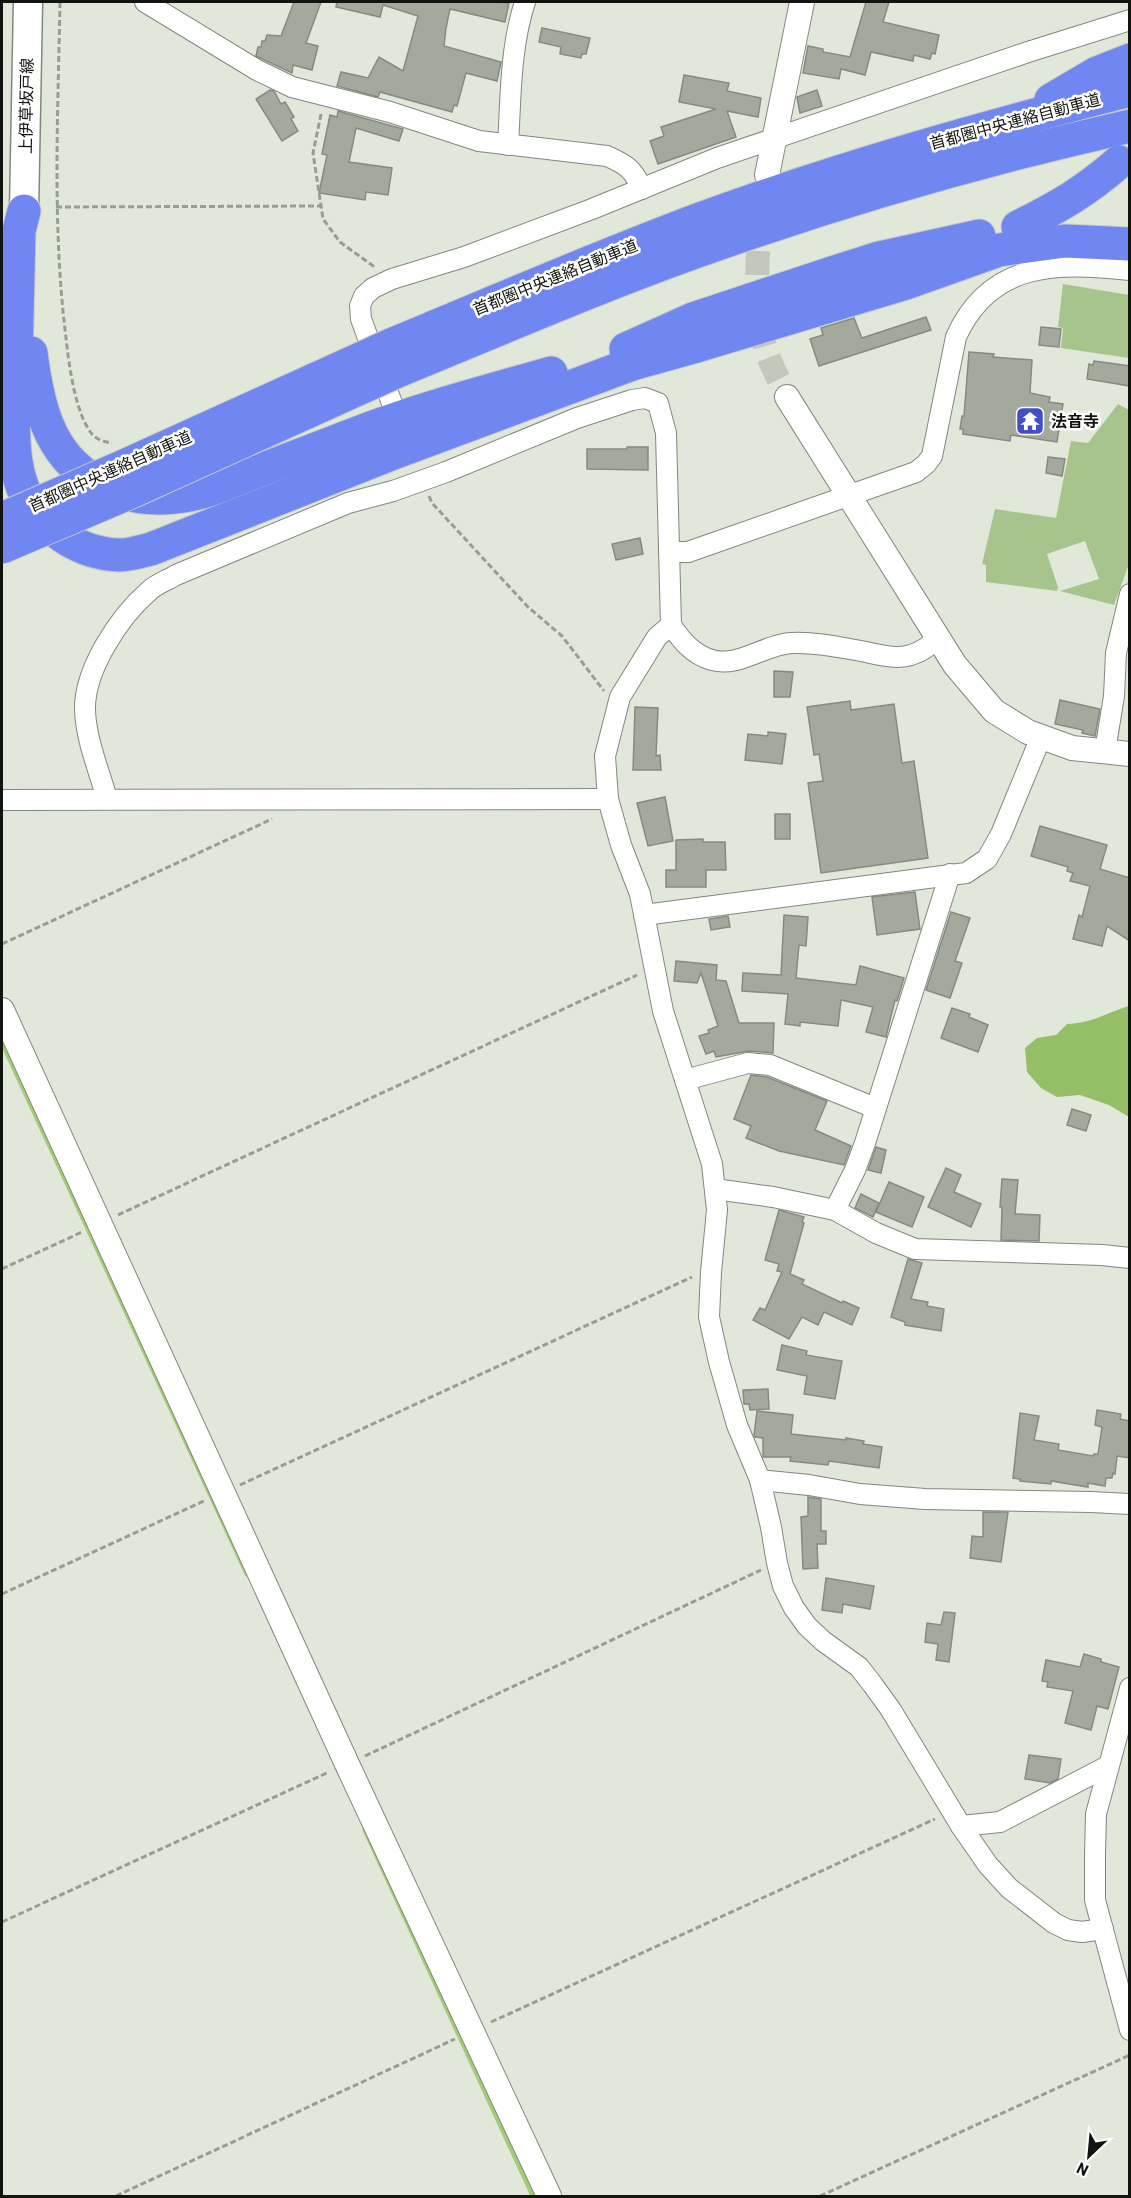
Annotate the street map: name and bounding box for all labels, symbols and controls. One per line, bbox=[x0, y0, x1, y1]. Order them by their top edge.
street label: 上伊草坂戸線 bbox=[15, 58, 36, 154]
street label: 首都圏中央連絡自動車道 bbox=[927, 89, 1102, 152]
street label: 首都圏中央連絡自動車道 bbox=[470, 235, 640, 318]
temple icon: 法音寺 bbox=[1014, 405, 1046, 437]
place label: 法音寺 bbox=[1051, 411, 1099, 430]
street label: 首都圏中央連絡自動車道 bbox=[26, 426, 194, 515]
north arrow bbox=[1059, 2126, 1119, 2186]
text: N bbox=[1073, 2159, 1091, 2181]

